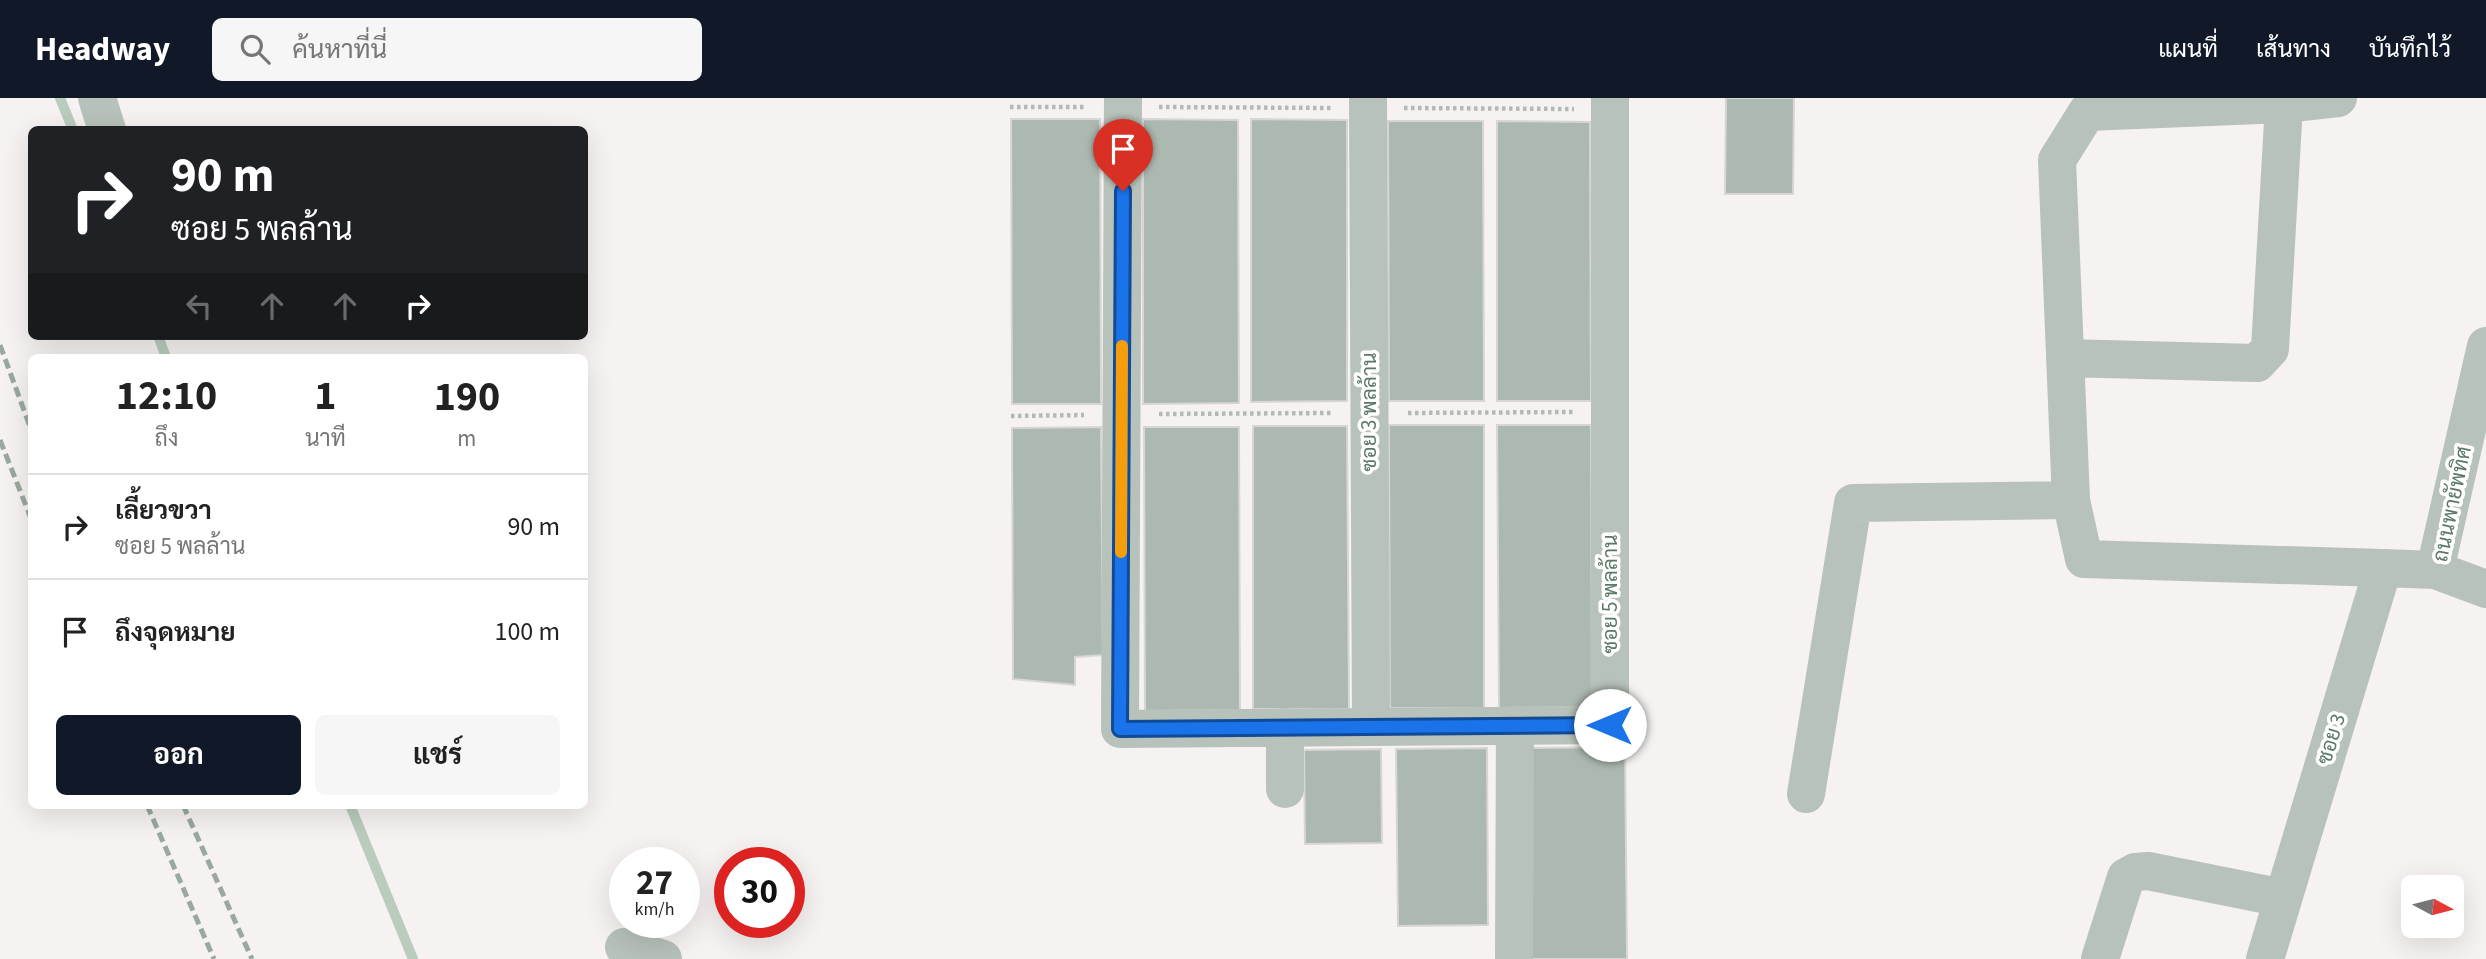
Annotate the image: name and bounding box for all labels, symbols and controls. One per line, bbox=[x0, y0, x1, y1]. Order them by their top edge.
search box bbox=[212, 18, 702, 81]
text: Headway bbox=[35, 26, 170, 73]
icon: search bbox=[236, 30, 274, 68]
text: ค้นหาที่นี่ bbox=[292, 31, 387, 68]
text: แผนที่ bbox=[2158, 32, 2218, 67]
text: เส้นทาง bbox=[2256, 32, 2331, 67]
text: บันทึกไว้ bbox=[2369, 32, 2451, 67]
pin bbox=[1093, 119, 1153, 191]
icon: arrive bbox=[1104, 130, 1142, 168]
text: 90 m bbox=[171, 141, 275, 211]
icon: right bbox=[56, 154, 147, 245]
text: ซอย 5 พลล้าน bbox=[171, 207, 353, 253]
icon: left bbox=[180, 287, 218, 325]
icon: ahead bbox=[253, 287, 291, 325]
icon: ahead bbox=[326, 287, 364, 325]
icon: right bbox=[399, 287, 437, 325]
street label: ซอย 3 พลล้าน bbox=[1354, 352, 1384, 472]
text: 12:10 bbox=[116, 366, 217, 426]
text: 1 bbox=[314, 366, 336, 426]
text: 190 bbox=[434, 367, 500, 427]
text: ถึง bbox=[155, 422, 178, 455]
text: นาที bbox=[305, 422, 346, 455]
text: m bbox=[457, 422, 476, 455]
street label: ถนนพายัพทิศ bbox=[2425, 443, 2479, 565]
text: เลี้ยวขวา bbox=[115, 492, 212, 529]
icon: right bbox=[56, 508, 94, 546]
text: 90 m bbox=[507, 508, 560, 545]
text: ซอย 5 พลล้าน bbox=[115, 530, 246, 563]
street label: ซอย 5 พลล้าน bbox=[1595, 534, 1625, 654]
icon: arrive bbox=[56, 613, 94, 651]
text: 100 m bbox=[494, 613, 560, 650]
text: ถึงจุดหมาย bbox=[115, 614, 236, 651]
position arrow bbox=[1573, 688, 1647, 762]
street label: ซอย 3 bbox=[2309, 710, 2353, 768]
button: ออก bbox=[56, 715, 301, 795]
button: แชร์ bbox=[315, 715, 560, 795]
speed limit sign: 30 bbox=[714, 847, 805, 938]
text: 27 bbox=[636, 858, 673, 908]
north arrow bbox=[2401, 875, 2464, 938]
map controls bbox=[2401, 875, 2464, 938]
text: km/h bbox=[635, 897, 674, 922]

